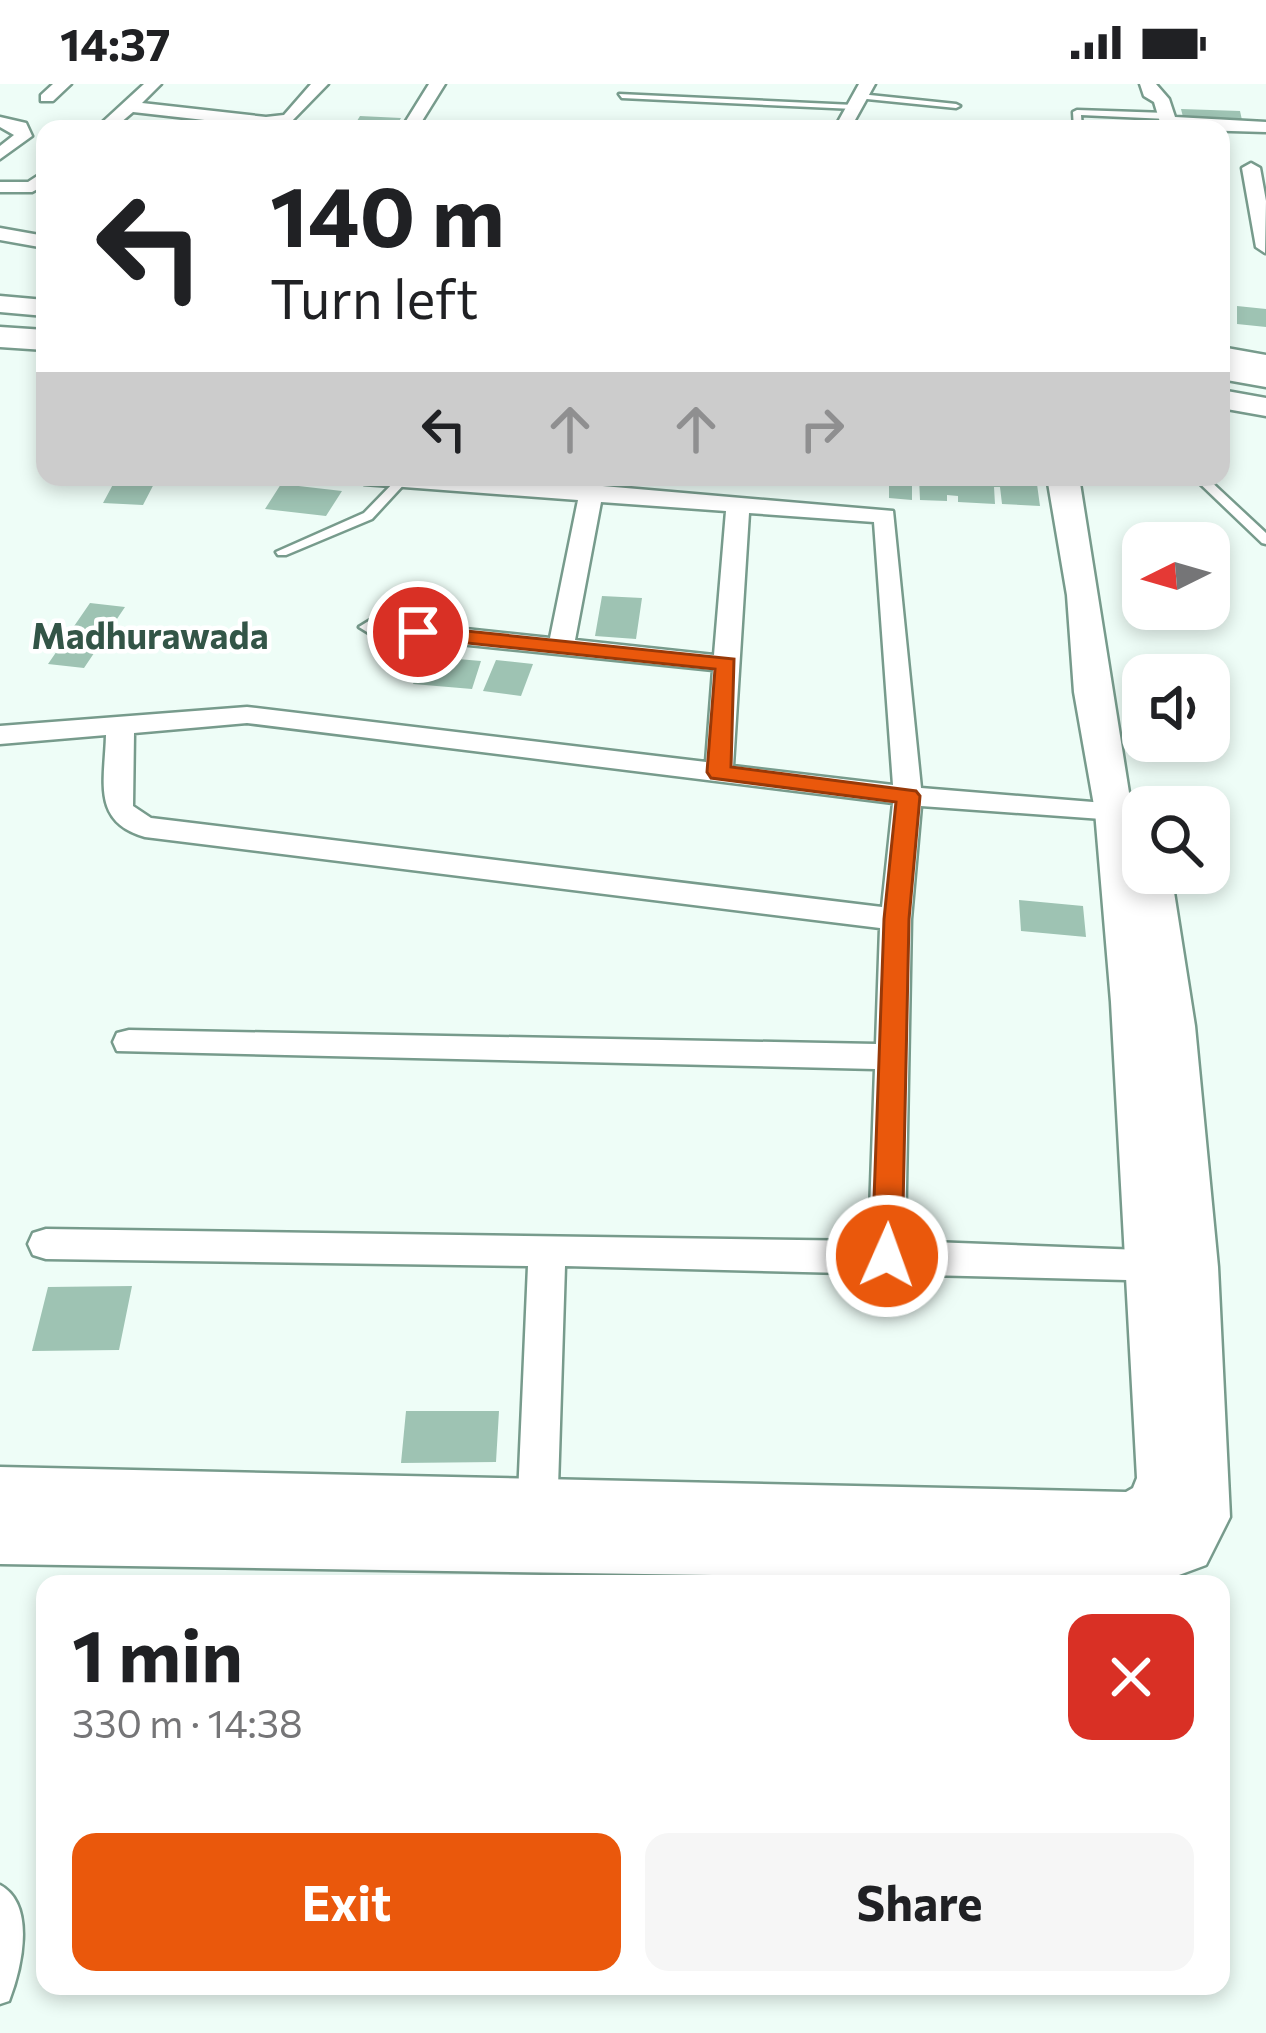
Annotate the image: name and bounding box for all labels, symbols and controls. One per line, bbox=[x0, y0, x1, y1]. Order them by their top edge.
text: 14:37 bbox=[60, 15, 170, 70]
text: 140 m bbox=[270, 162, 505, 264]
icon: left bbox=[72, 168, 228, 324]
text: Turn left bbox=[270, 264, 478, 330]
icon: left bbox=[411, 396, 477, 462]
icon: ahead bbox=[537, 396, 603, 462]
icon: ahead bbox=[663, 396, 729, 462]
icon: right bbox=[789, 396, 855, 462]
north arrow bbox=[1122, 522, 1230, 630]
map controls bbox=[1122, 522, 1230, 894]
pin bbox=[367, 581, 469, 683]
icon: arrive bbox=[385, 599, 451, 665]
district label: Madhurawada bbox=[31, 612, 269, 656]
button: sound bbox=[1122, 654, 1230, 762]
button: search bbox=[1122, 786, 1230, 894]
position arrow bbox=[824, 1193, 950, 1319]
text: 1 min bbox=[72, 1609, 243, 1697]
button: close bbox=[1068, 1614, 1194, 1740]
text: 330 m · 14:38 bbox=[72, 1698, 303, 1746]
button: Exit bbox=[72, 1833, 621, 1971]
button: Share bbox=[645, 1833, 1194, 1971]

